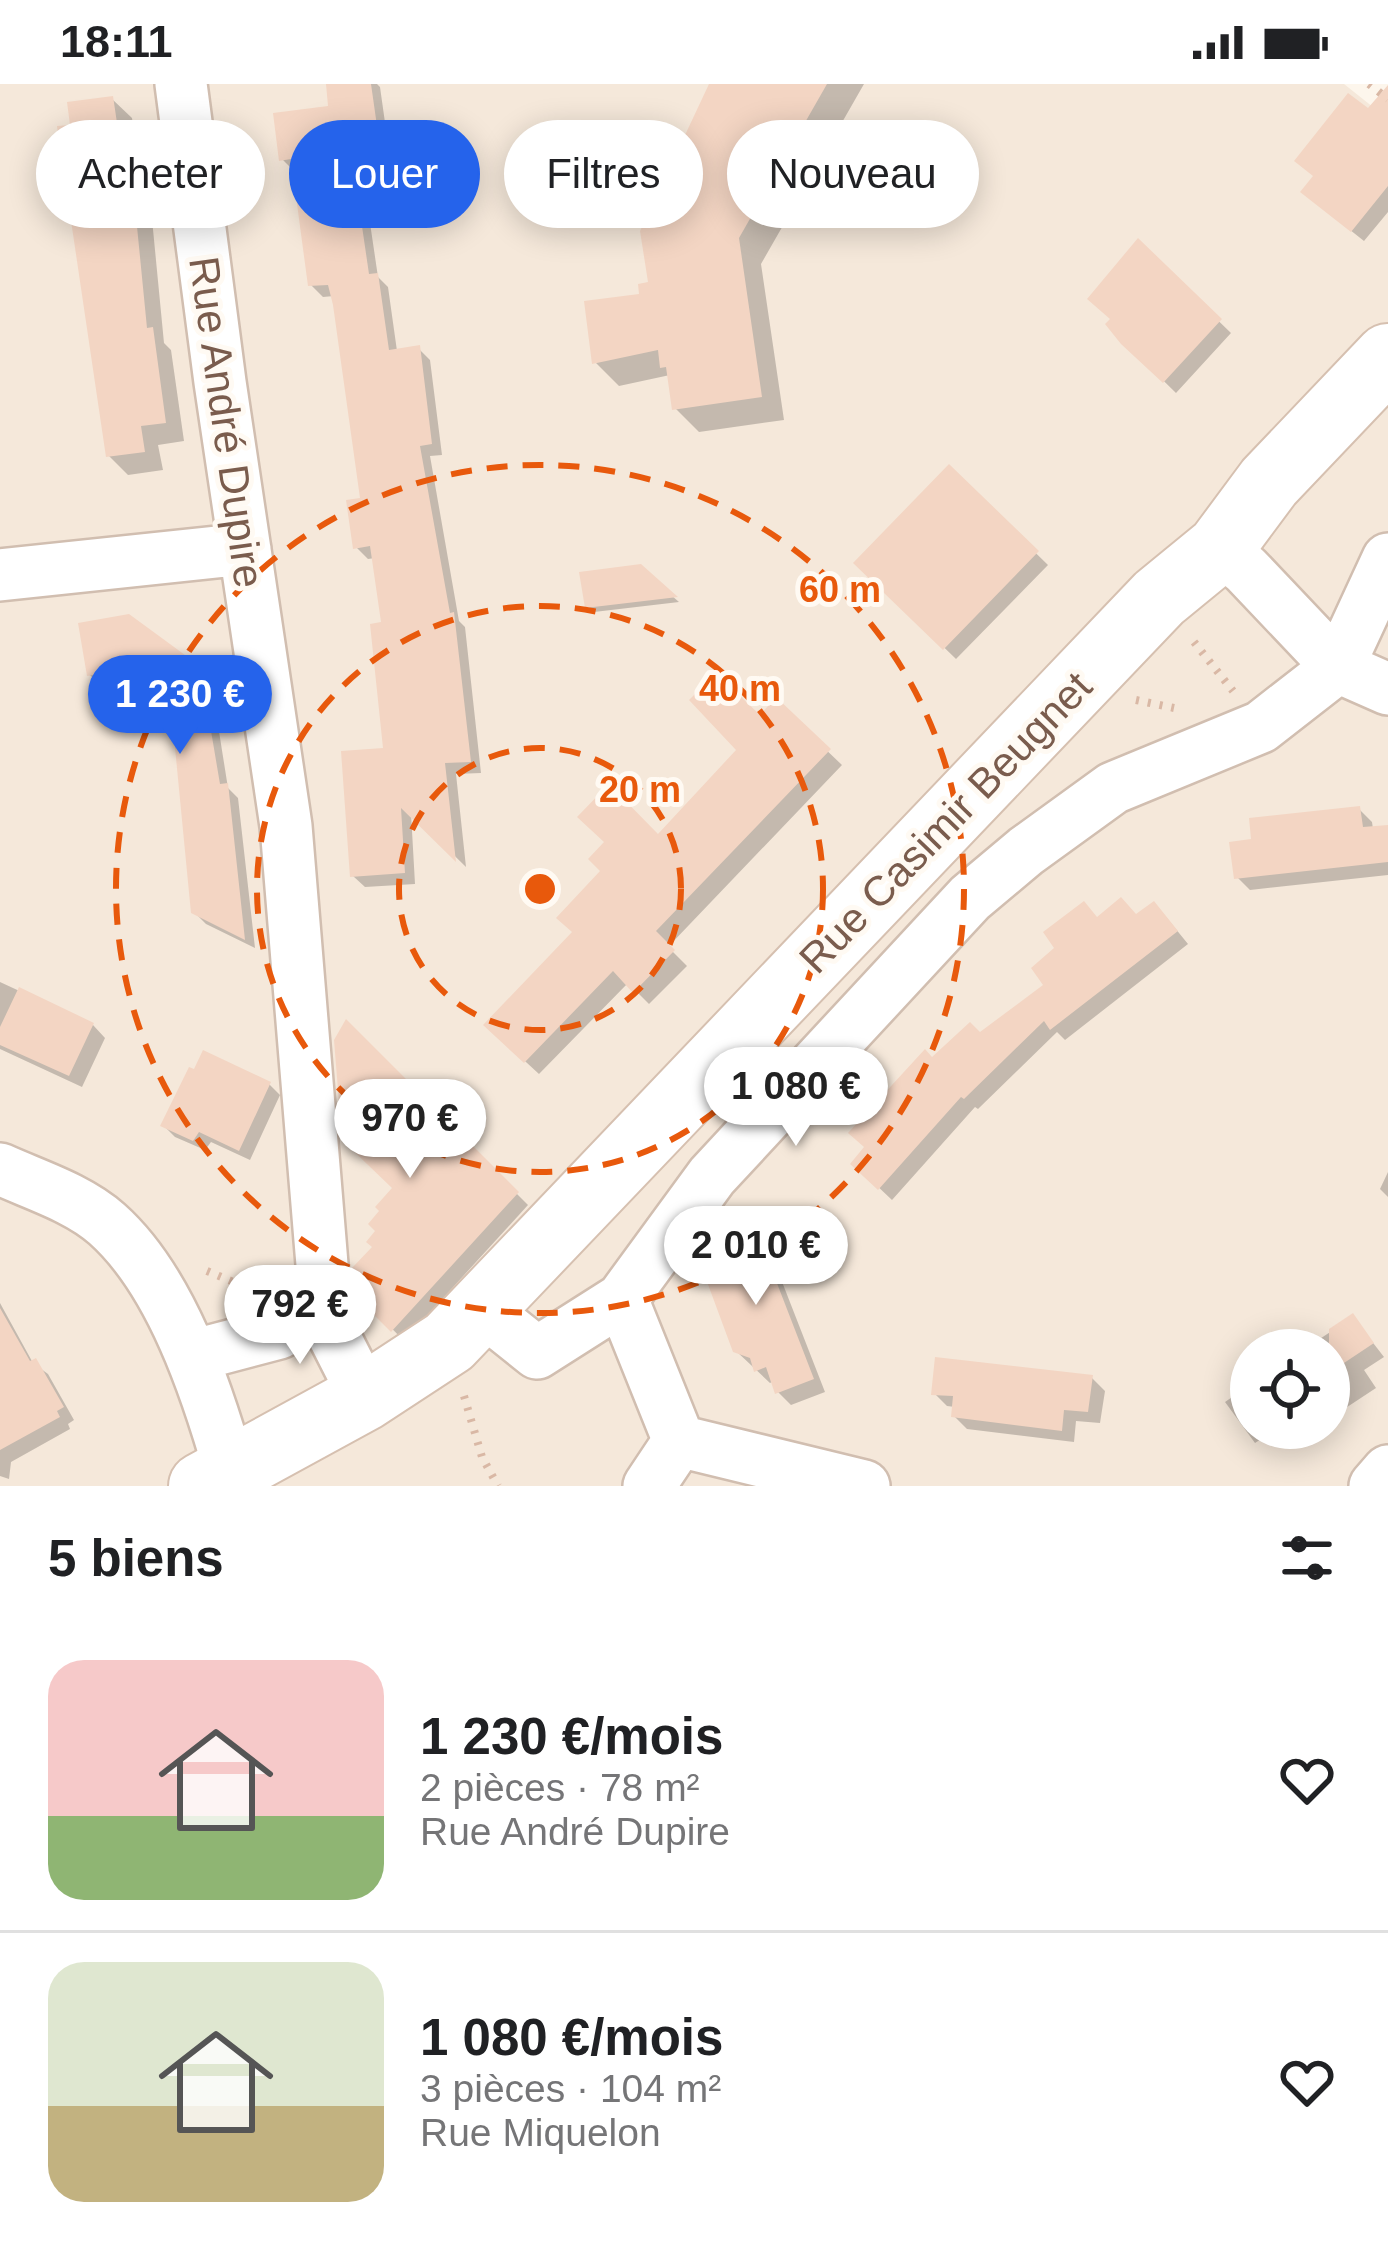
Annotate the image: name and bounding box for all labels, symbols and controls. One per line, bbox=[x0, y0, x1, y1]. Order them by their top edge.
text: 18:11 bbox=[60, 16, 173, 67]
chip: Acheter bbox=[36, 120, 265, 228]
chip: Louer bbox=[289, 120, 480, 228]
chip: Filtres bbox=[504, 120, 703, 228]
chip: Nouveau bbox=[727, 120, 979, 228]
street label: Rue André Dupire bbox=[180, 253, 273, 591]
text: 60 m bbox=[799, 569, 881, 610]
pin: 1 230 € bbox=[69, 655, 291, 757]
street label: Rue Casimir Beugnet bbox=[790, 662, 1101, 982]
text: 40 m bbox=[699, 668, 781, 709]
text: 1 230 € bbox=[115, 672, 245, 715]
text: 20 m bbox=[599, 769, 681, 810]
centre of rings bbox=[519, 868, 561, 910]
pin: 1 080 € bbox=[685, 1047, 907, 1149]
text: 1 080 € bbox=[731, 1064, 861, 1107]
pin: 970 € bbox=[326, 1079, 494, 1181]
text: 970 € bbox=[361, 1096, 459, 1139]
pin: 2 010 € bbox=[645, 1206, 867, 1308]
text: 2 010 € bbox=[691, 1223, 821, 1266]
pin: 792 € bbox=[216, 1265, 384, 1367]
text: 792 € bbox=[251, 1282, 349, 1325]
map controls bbox=[1230, 1329, 1350, 1449]
button: locate bbox=[1230, 1329, 1350, 1449]
icon: filters bbox=[1274, 1525, 1340, 1591]
text: 5 biens bbox=[48, 1530, 224, 1587]
icon: home bbox=[144, 1708, 288, 1852]
text: 1 230 €/mois bbox=[420, 1708, 723, 1765]
icon: heart bbox=[1274, 1747, 1340, 1813]
text: 2 pièces · 78 m² bbox=[420, 1766, 700, 1809]
text: Rue André Dupire bbox=[420, 1810, 730, 1853]
text: 1 080 €/mois bbox=[420, 2009, 723, 2066]
icon: home bbox=[144, 2010, 288, 2154]
icon: heart bbox=[1274, 2049, 1340, 2115]
text: 3 pièces · 104 m² bbox=[420, 2067, 721, 2110]
text: Rue Miquelon bbox=[420, 2111, 661, 2154]

